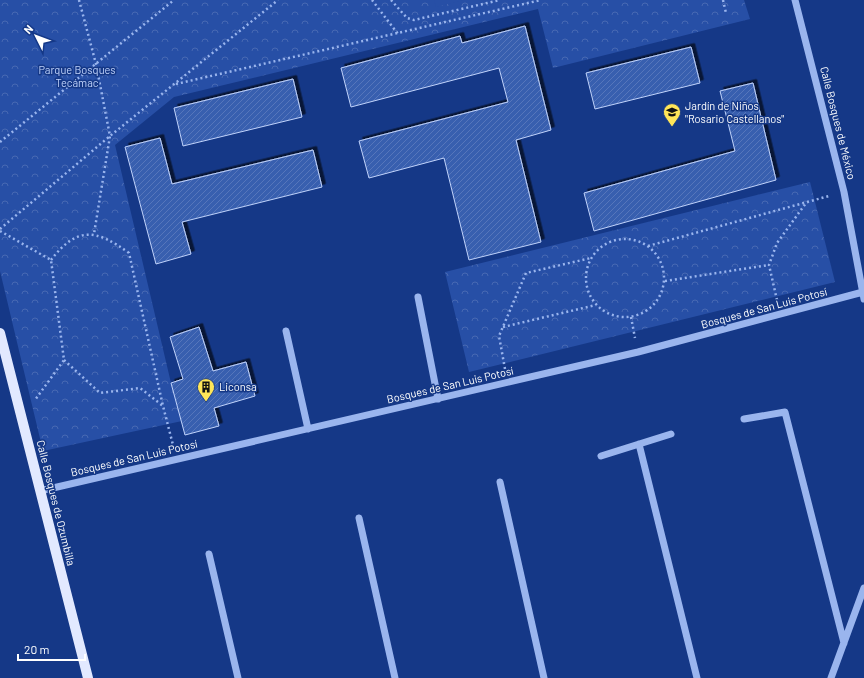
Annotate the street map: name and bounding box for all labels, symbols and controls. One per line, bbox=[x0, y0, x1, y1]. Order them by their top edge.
north arrow bbox=[16, 16, 56, 56]
text: N bbox=[21, 22, 35, 36]
park label: Parque Bosques Tecámac bbox=[38, 63, 116, 89]
street label: Calle Bosques de México bbox=[818, 65, 859, 181]
place label: Jardín de Niños "Rosario Castellanos" bbox=[685, 99, 784, 125]
school or university icon: Jardín de Niños "Rosario Castellanos" bbox=[662, 102, 682, 127]
street label: Bosques de San Luis Potosí bbox=[700, 284, 829, 331]
street label: Bosques de San Luis Potosí bbox=[385, 363, 515, 405]
building icon: Liconsa bbox=[196, 377, 216, 402]
place label: Liconsa bbox=[219, 380, 257, 393]
street label: Bosques de San Luis Potosí bbox=[69, 436, 199, 478]
street label: Calle Bosques de Ozumbilla bbox=[35, 439, 78, 567]
scale bar bbox=[18, 636, 85, 662]
text: 20 m bbox=[24, 642, 50, 656]

